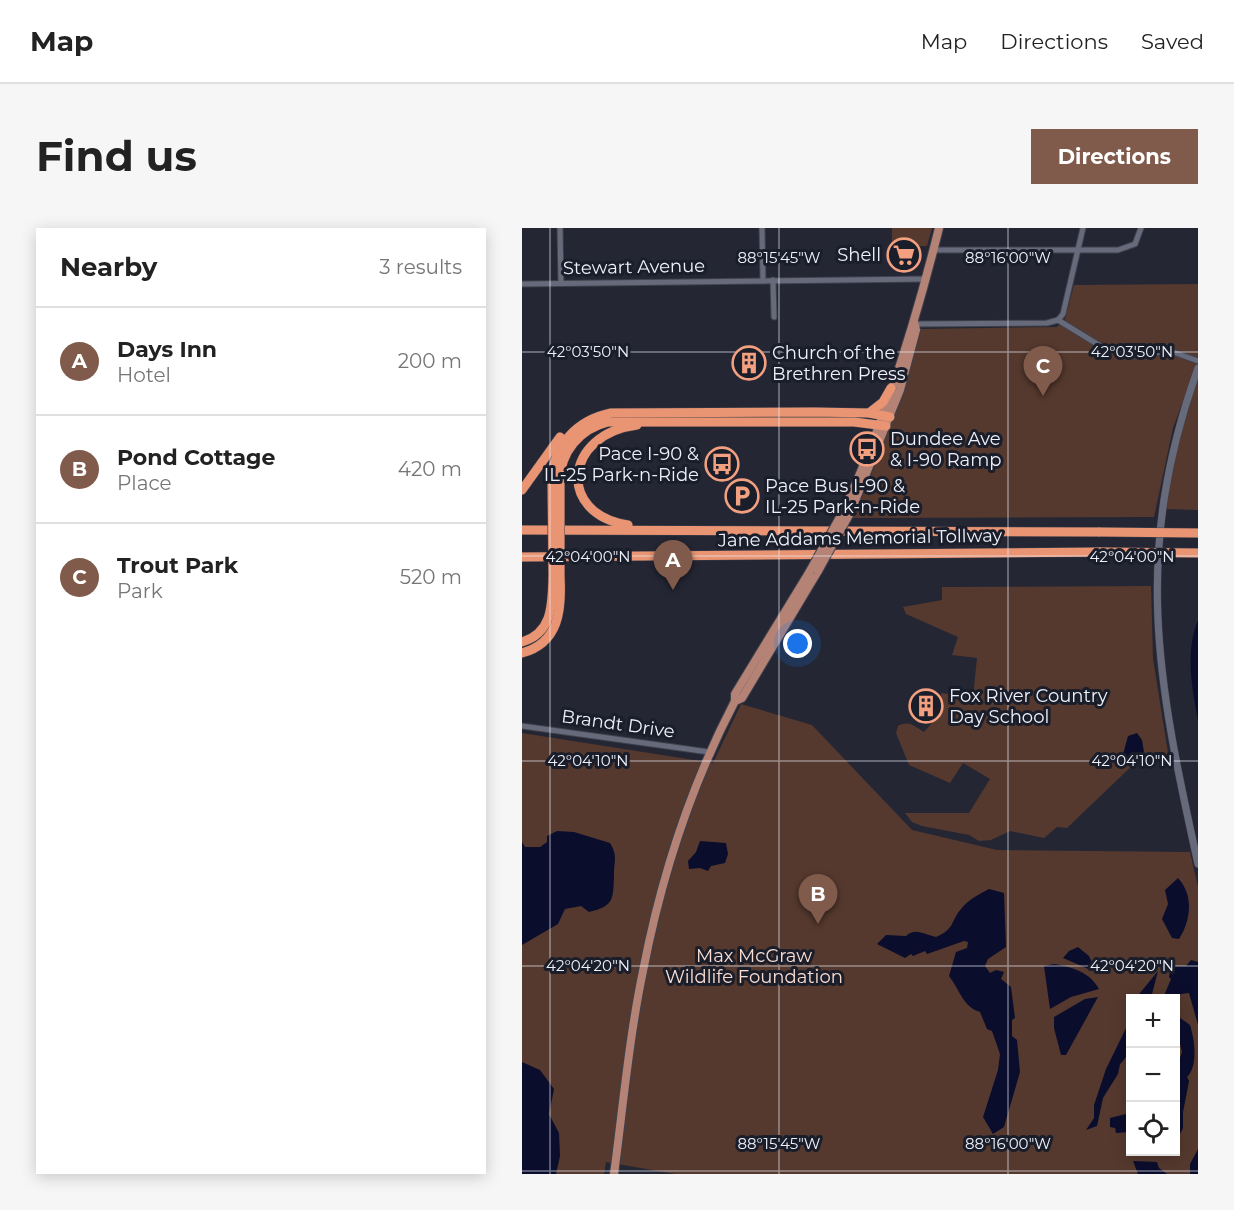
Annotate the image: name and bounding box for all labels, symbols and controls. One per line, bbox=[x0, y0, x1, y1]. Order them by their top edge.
text: Map bbox=[30, 24, 93, 58]
text: Map bbox=[921, 29, 967, 54]
text: Directions bbox=[1000, 29, 1108, 54]
text: Saved bbox=[1141, 29, 1204, 54]
button: Directions bbox=[1031, 129, 1198, 184]
text: Find us bbox=[36, 130, 197, 182]
supermarket icon: Shell bbox=[886, 237, 922, 273]
place label: Shell bbox=[837, 244, 881, 266]
text: 88°15'45"W bbox=[737, 248, 821, 267]
text: 88°16'00"W bbox=[965, 248, 1051, 267]
text: Nearby bbox=[60, 251, 157, 283]
text: 3 results bbox=[379, 255, 462, 279]
street label: Stewart Avenue bbox=[563, 255, 705, 279]
text: Days Inn bbox=[117, 336, 217, 363]
text: 42°03'50"N bbox=[547, 342, 629, 361]
place label: Church of the Brethren Press bbox=[772, 342, 906, 385]
text: 42°03'50"N bbox=[1091, 342, 1173, 361]
building icon: Church of the Brethren Press bbox=[731, 345, 767, 381]
pin: C bbox=[1024, 346, 1062, 396]
text: A bbox=[72, 349, 87, 373]
text: 200 m bbox=[398, 349, 462, 373]
text: Hotel bbox=[117, 363, 171, 387]
place label: Dundee Ave & I-90 Ramp bbox=[890, 428, 1002, 471]
bus stop icon: Dundee Ave & I-90 Ramp bbox=[849, 431, 885, 467]
place label: Pace I-90 & IL-25 Park-n-Ride bbox=[544, 443, 699, 486]
text: Pond Cottage bbox=[117, 444, 275, 471]
bus stop icon: Pace I-90 & IL-25 Park-n-Ride bbox=[704, 446, 740, 482]
text: B bbox=[72, 457, 87, 481]
text: 420 m bbox=[398, 457, 462, 481]
text: Place bbox=[117, 471, 172, 495]
place label: Pace Bus I-90 & IL-25 Park-n-Ride bbox=[765, 475, 920, 518]
parking icon: Pace Bus I-90 & IL-25 Park-n-Ride bbox=[724, 478, 760, 514]
street label: Jane Addams Memorial Tollway bbox=[717, 525, 1003, 551]
pin: A bbox=[654, 540, 692, 590]
text: 42°04'00"N bbox=[545, 547, 631, 566]
text: 42°04'00"N bbox=[1089, 547, 1175, 566]
text: Trout Park bbox=[117, 552, 238, 579]
text: C bbox=[72, 565, 87, 589]
text: 520 m bbox=[400, 565, 462, 589]
text: Park bbox=[117, 579, 163, 603]
your location bbox=[783, 629, 812, 658]
place label: Fox River Country Day School bbox=[949, 685, 1108, 728]
building icon: Fox River Country Day School bbox=[908, 688, 944, 724]
street label: Brandt Drive bbox=[560, 705, 676, 743]
text: 42°04'10"N bbox=[547, 751, 629, 770]
text: 42°04'10"N bbox=[1091, 751, 1173, 770]
pin: B bbox=[798, 874, 838, 924]
park label: Max McGraw Wildlife Foundation bbox=[665, 945, 843, 988]
text: 42°04'20"N bbox=[546, 956, 630, 975]
text: 42°04'20"N bbox=[1090, 956, 1174, 975]
map controls bbox=[1126, 994, 1180, 1156]
button: + bbox=[1126, 994, 1180, 1048]
button: − bbox=[1126, 1048, 1180, 1102]
button: locate bbox=[1126, 1102, 1180, 1156]
text: 88°15'45"W bbox=[737, 1134, 821, 1153]
text: 88°16'00"W bbox=[965, 1134, 1051, 1153]

